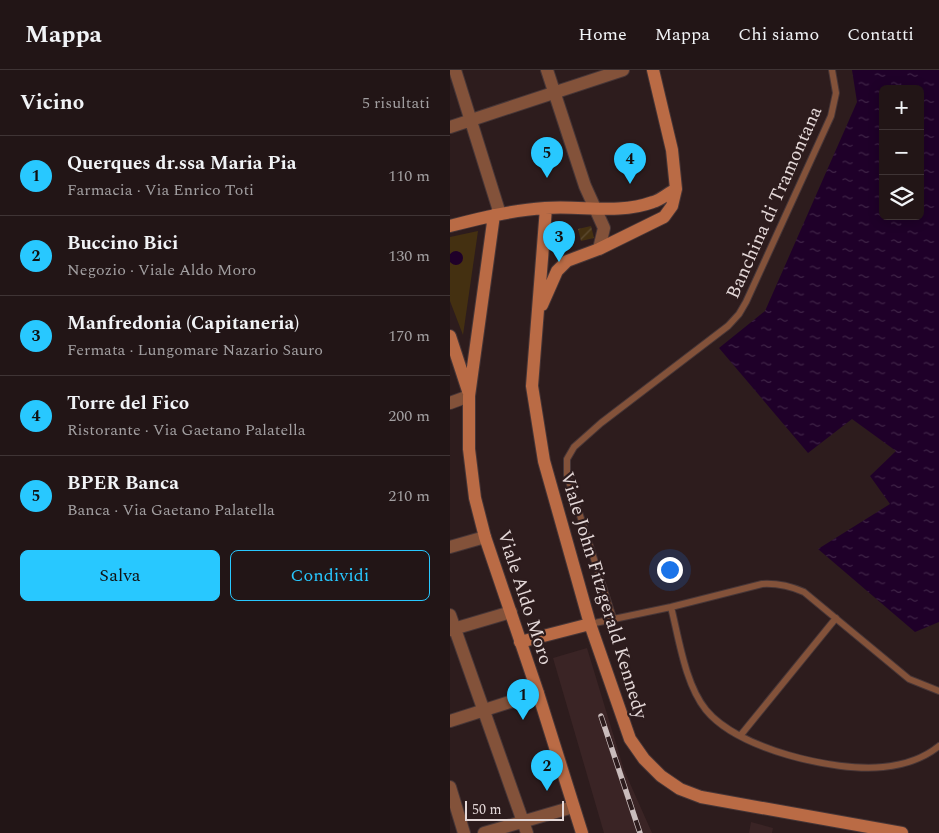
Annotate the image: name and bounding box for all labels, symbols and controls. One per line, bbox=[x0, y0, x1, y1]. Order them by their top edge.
text: Mappa bbox=[25, 17, 102, 53]
text: Home bbox=[578, 21, 627, 48]
text: Mappa bbox=[655, 21, 710, 48]
text: Chi siamo bbox=[738, 21, 819, 48]
text: Contatti bbox=[847, 21, 914, 48]
map controls bbox=[879, 85, 924, 220]
button: + bbox=[879, 85, 924, 130]
text: Vicino bbox=[20, 87, 84, 119]
text: 5 risultati bbox=[362, 91, 430, 115]
street label: Banchina di Tramontana bbox=[719, 101, 830, 304]
button: − bbox=[879, 130, 924, 175]
pin: 5 bbox=[531, 137, 563, 178]
pin: 4 bbox=[614, 143, 646, 184]
text: Querques dr.ssa Maria Pia bbox=[67, 149, 297, 178]
text: 1 bbox=[32, 164, 40, 188]
text: 110 m bbox=[388, 164, 430, 188]
button: layers bbox=[879, 175, 924, 220]
text: Farmacia · Via Enrico Toti bbox=[67, 178, 254, 202]
pin: 3 bbox=[543, 221, 575, 262]
text: Buccino Bici bbox=[67, 229, 178, 258]
text: 2 bbox=[32, 244, 40, 268]
text: 130 m bbox=[388, 244, 430, 268]
text: Negozio · Viale Aldo Moro bbox=[67, 258, 256, 282]
text: Manfredonia (Capitaneria) bbox=[67, 309, 299, 338]
text: 3 bbox=[32, 324, 40, 348]
text: 170 m bbox=[388, 324, 430, 348]
text: Fermata · Lungomare Nazario Sauro bbox=[67, 338, 323, 362]
text: Torre del Fico bbox=[67, 389, 189, 418]
text: 4 bbox=[32, 404, 40, 428]
text: 200 m bbox=[388, 404, 430, 428]
text: Ristorante · Via Gaetano Palatella bbox=[67, 418, 305, 442]
street label: Viale John Fitzgerald Kennedy bbox=[552, 468, 655, 723]
text: BPER Banca bbox=[67, 469, 179, 498]
text: 5 bbox=[32, 484, 40, 508]
text: 210 m bbox=[388, 484, 430, 508]
text: Banca · Via Gaetano Palatella bbox=[67, 498, 275, 522]
street label: Viale Aldo Moro bbox=[489, 526, 560, 669]
button: Salva bbox=[20, 550, 220, 601]
button: Condividi bbox=[230, 550, 430, 601]
your location bbox=[657, 557, 683, 583]
pin: 1 bbox=[507, 679, 539, 720]
pin: 2 bbox=[531, 750, 563, 791]
scale bar bbox=[465, 798, 564, 821]
text: 50 m bbox=[472, 799, 502, 820]

